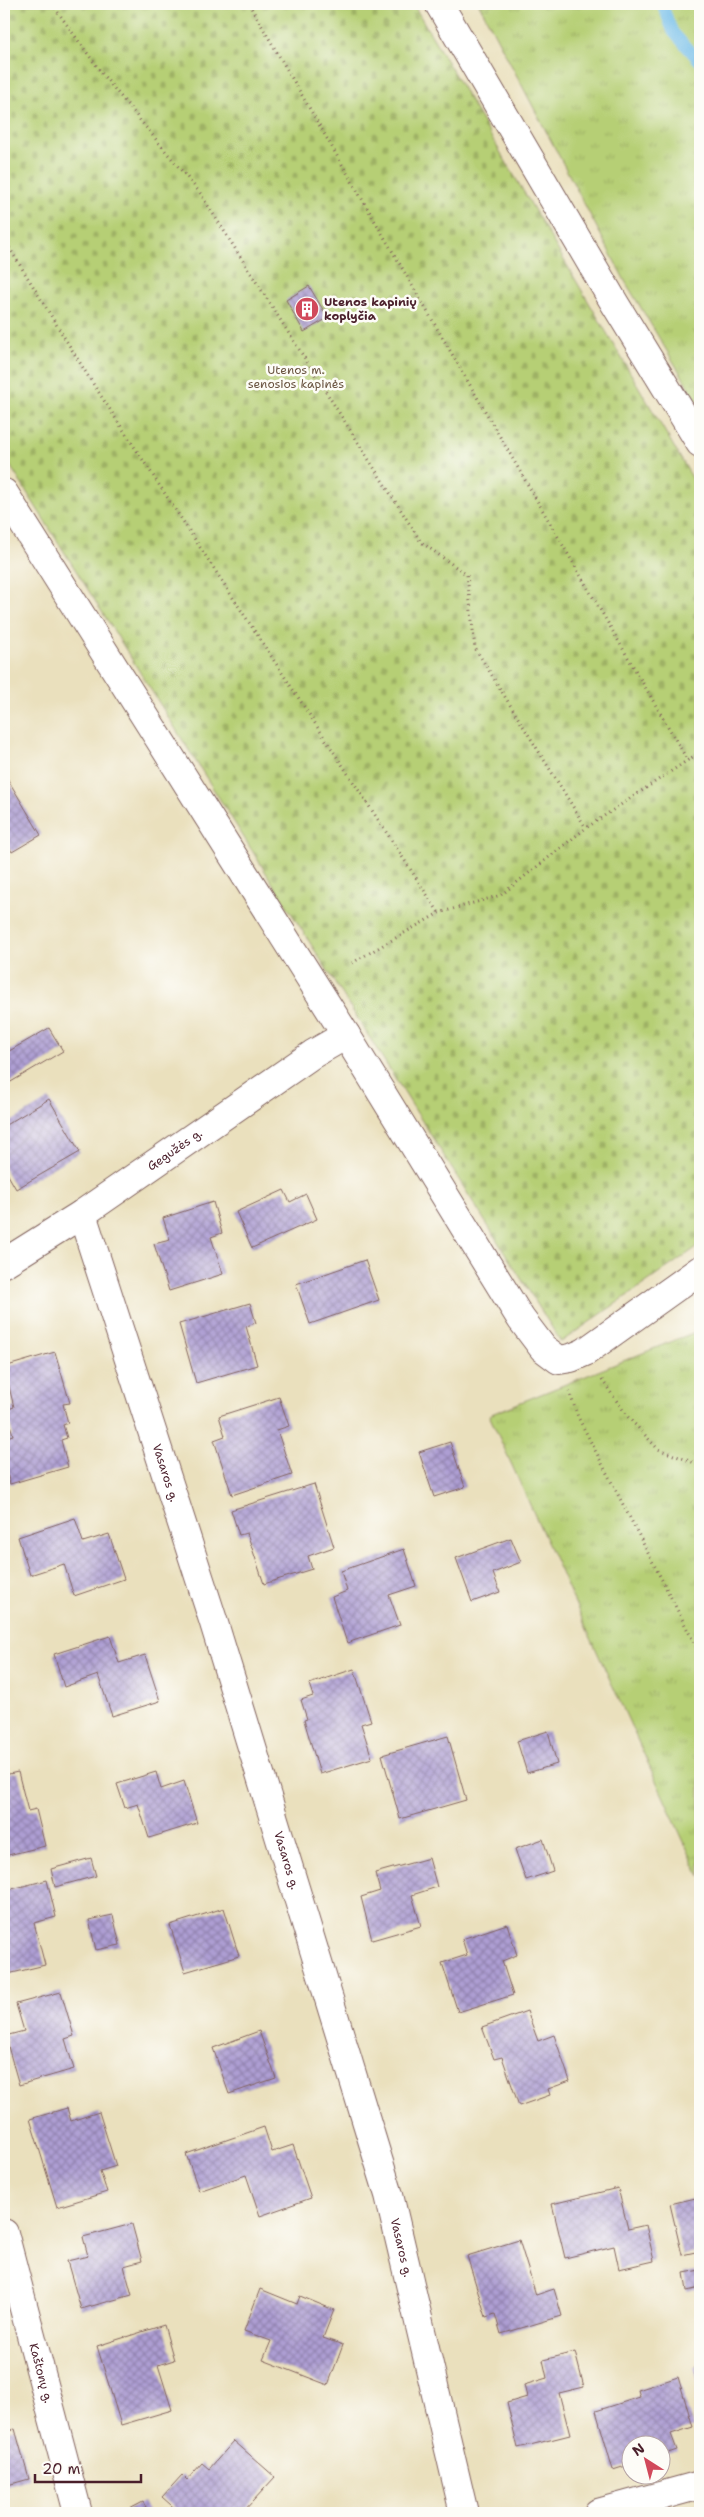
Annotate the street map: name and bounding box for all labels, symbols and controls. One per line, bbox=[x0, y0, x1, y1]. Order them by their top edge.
place label: Utenos kapinių koplyčia bbox=[324, 294, 417, 324]
building icon: Utenos kapinių koplyčia bbox=[294, 296, 320, 322]
park label: Utenos m. senosios kapinės bbox=[248, 362, 344, 392]
street label: Gegužės g. bbox=[144, 1125, 205, 1174]
street label: Vasaros g. bbox=[149, 1442, 182, 1504]
street label: Vasaros g. bbox=[270, 1829, 303, 1891]
street label: Vasaros g. bbox=[387, 2217, 416, 2279]
street label: Kaštonų g. bbox=[25, 2342, 57, 2405]
north arrow bbox=[622, 2434, 672, 2484]
text: N bbox=[629, 2439, 648, 2460]
scale bar bbox=[35, 2452, 141, 2484]
text: 20 m bbox=[42, 2459, 81, 2479]

